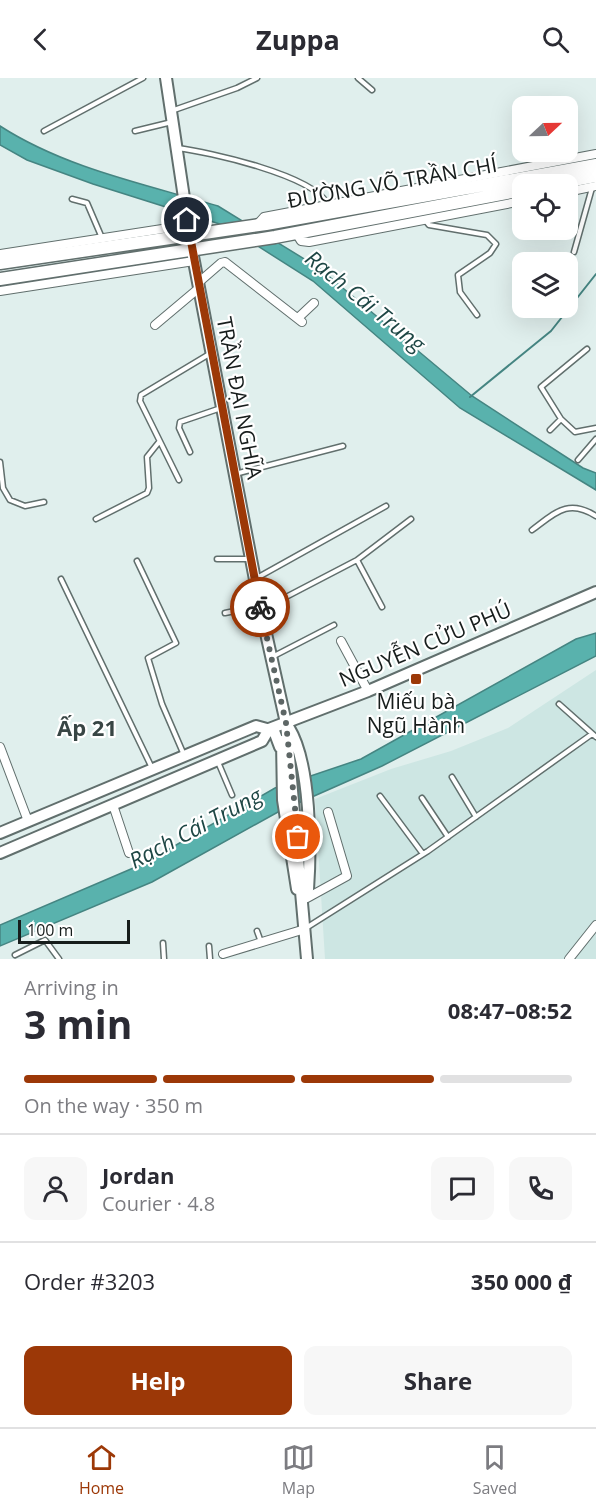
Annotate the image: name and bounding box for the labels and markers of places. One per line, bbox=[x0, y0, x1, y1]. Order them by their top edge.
pin bbox=[161, 194, 212, 245]
marker: Miếu bà Ngũ Hành bbox=[409, 672, 423, 686]
place label: Miếu bà Ngũ Hành bbox=[367, 687, 465, 739]
pin bbox=[272, 811, 323, 862]

